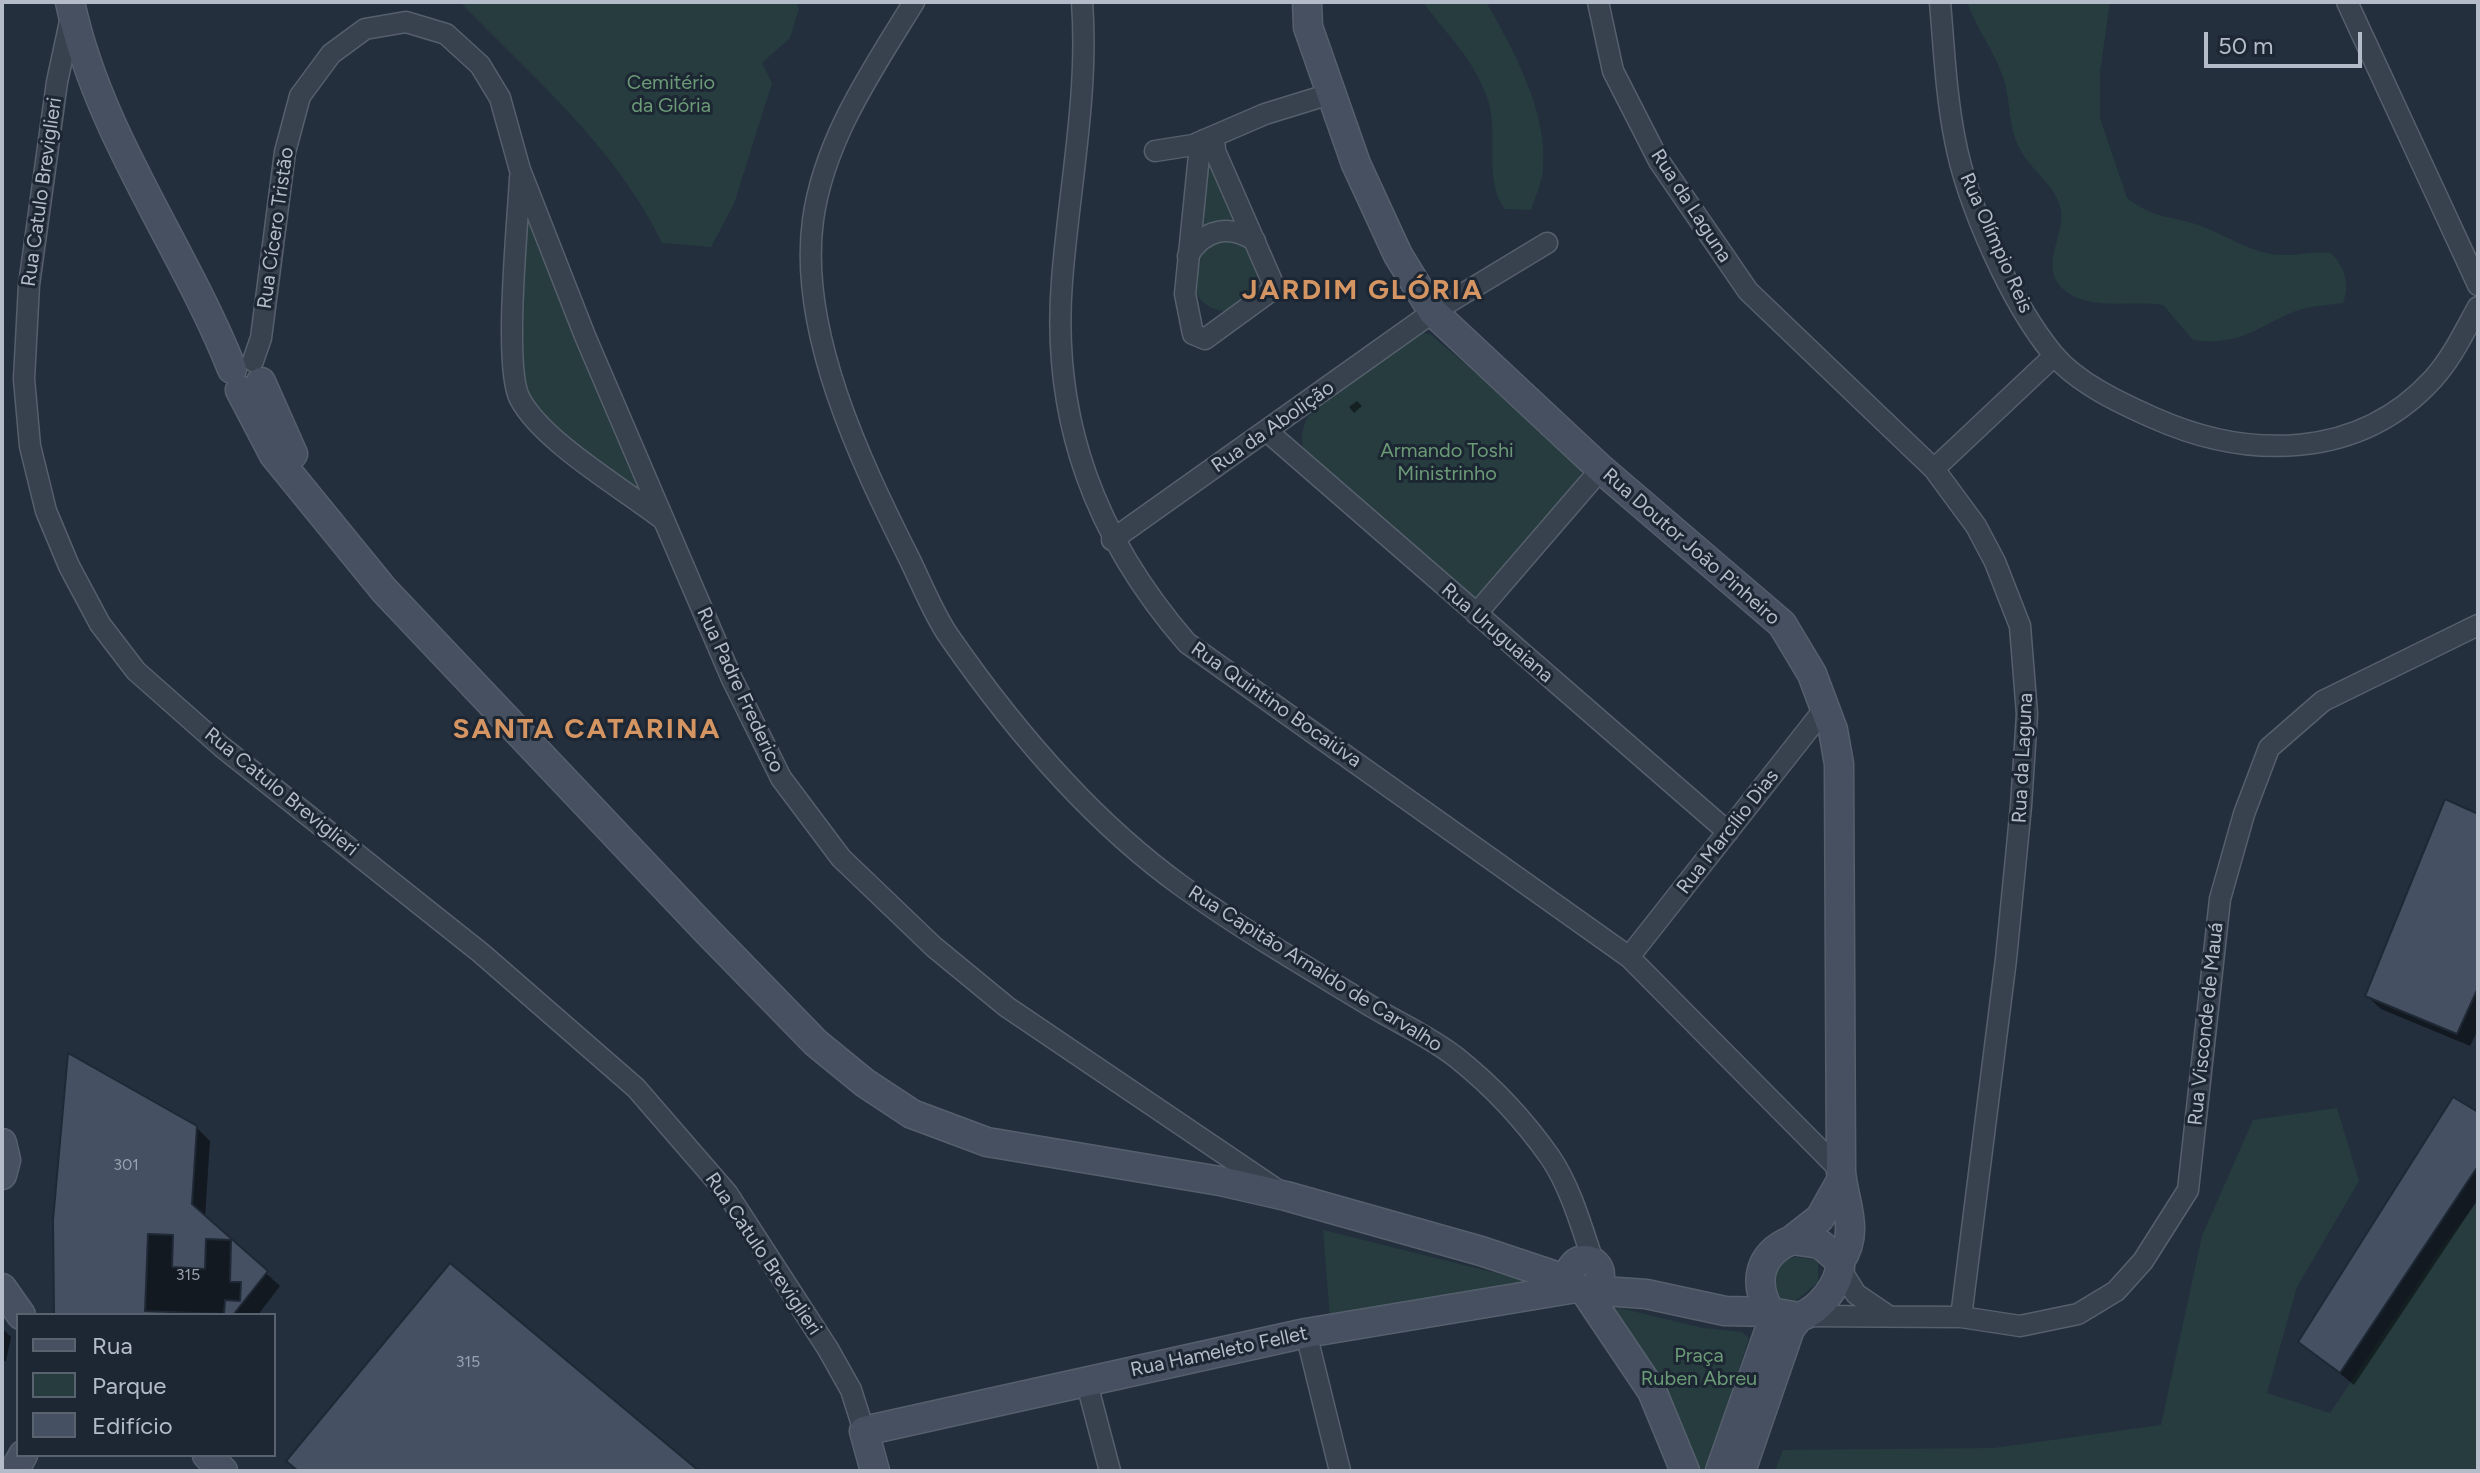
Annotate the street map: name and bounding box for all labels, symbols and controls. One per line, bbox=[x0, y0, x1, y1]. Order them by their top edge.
scale bar bbox=[2208, 16, 2366, 66]
text: 50 m bbox=[2218, 31, 2274, 60]
park label: Cemitério da Glória bbox=[627, 71, 715, 118]
street label: Rua Catulo Breviglieri bbox=[17, 96, 67, 288]
street label: Rua da Laguna bbox=[1645, 145, 1737, 267]
street label: Rua Cícero Tristão bbox=[253, 146, 299, 310]
street label: Rua Olímpio Reis bbox=[1954, 169, 2038, 317]
district label: JARDIM GLÓRIA bbox=[1242, 274, 1484, 308]
street label: Rua da Abolição bbox=[1207, 376, 1339, 478]
park label: Armando Toshi Ministrinho bbox=[1380, 439, 1514, 486]
street label: Rua Doutor João Pinheiro bbox=[1597, 463, 1785, 631]
street label: Rua Uruguaiana bbox=[1436, 578, 1558, 688]
street label: Rua Padre Frederico bbox=[691, 604, 789, 776]
street label: Rua Quintino Bocaiúva bbox=[1186, 637, 1366, 773]
street label: Rua da Laguna bbox=[2008, 692, 2038, 824]
district label: SANTA CATARINA bbox=[452, 713, 722, 747]
street label: Rua Catulo Breviglieri bbox=[199, 723, 363, 861]
street label: Rua Marcílio Dias bbox=[1672, 765, 1784, 899]
street label: Rua Capitão Arnaldo de Carvalho bbox=[1184, 881, 1446, 1057]
street label: Rua Visconde de Mauá bbox=[2183, 921, 2229, 1127]
house number: 301 bbox=[113, 1155, 139, 1175]
street label: Rua Catulo Breviglieri bbox=[700, 1168, 826, 1340]
house number: 315 bbox=[176, 1265, 200, 1285]
legend bbox=[16, 1313, 276, 1457]
street label: Rua Hameleto Fellet bbox=[1128, 1322, 1310, 1382]
text: Rua bbox=[92, 1331, 133, 1360]
park label: Praça Ruben Abreu bbox=[1641, 1344, 1757, 1391]
house number: 315 bbox=[456, 1352, 480, 1372]
text: Parque bbox=[92, 1371, 166, 1400]
text: Edifício bbox=[92, 1411, 173, 1440]

